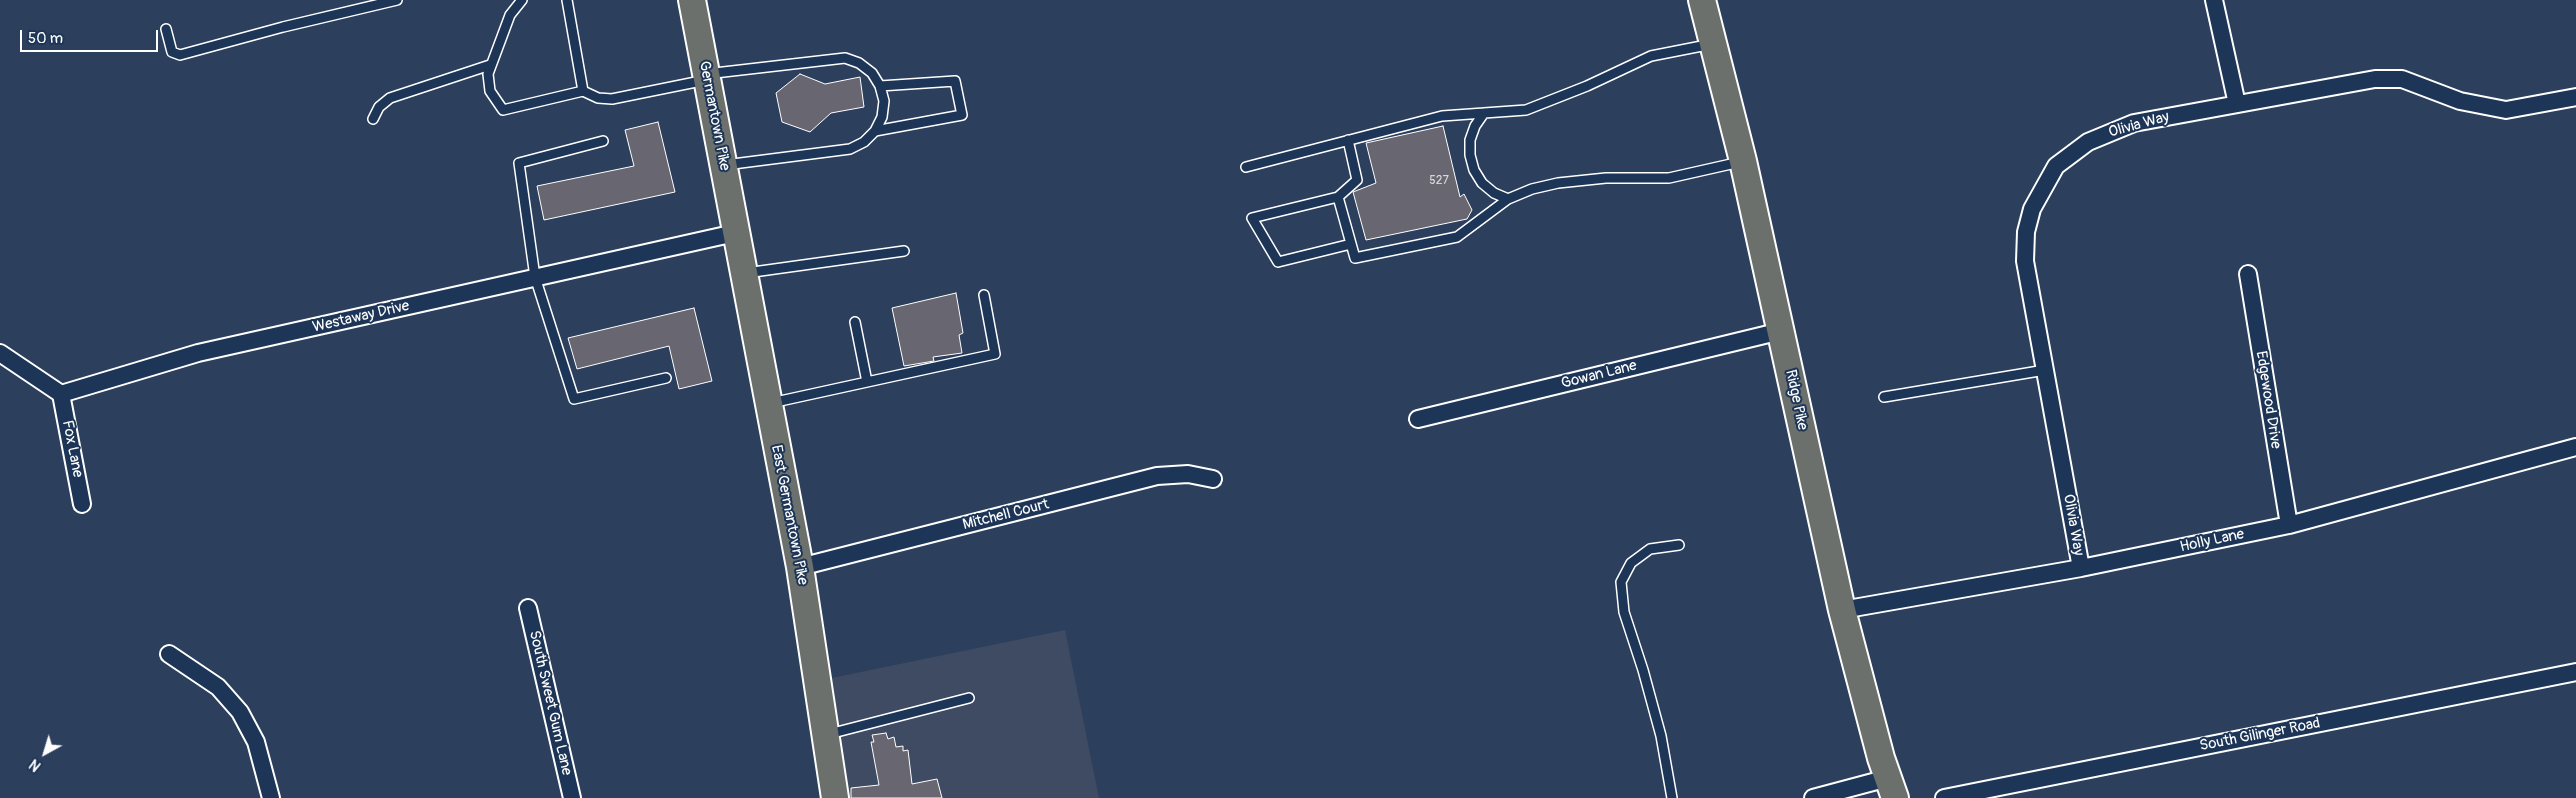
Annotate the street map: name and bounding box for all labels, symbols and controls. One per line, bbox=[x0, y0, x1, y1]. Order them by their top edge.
scale bar bbox=[22, 20, 160, 52]
text: 50 m bbox=[28, 29, 63, 48]
street label: Germantown Pike bbox=[695, 60, 733, 172]
street label: Olivia Way bbox=[2107, 108, 2171, 142]
house number: 527 bbox=[1429, 174, 1449, 188]
street label: Westaway Drive bbox=[311, 297, 411, 337]
street label: Edgewood Drive bbox=[2251, 350, 2285, 450]
street label: Gowan Lane bbox=[1559, 357, 1639, 393]
street label: Ridge Pike bbox=[1781, 368, 1811, 432]
street label: Fox Lane bbox=[58, 419, 86, 479]
street label: East Germantown Pike bbox=[767, 444, 811, 586]
street label: Olivia Way bbox=[2059, 493, 2087, 557]
street label: Mitchell Court bbox=[961, 496, 1051, 534]
street label: Holly Lane bbox=[2178, 525, 2246, 557]
street label: South Sweet Gum Lane bbox=[525, 629, 575, 777]
street label: South Gilinger Road bbox=[2198, 714, 2322, 756]
north arrow bbox=[20, 728, 70, 778]
text: N bbox=[26, 755, 44, 775]

